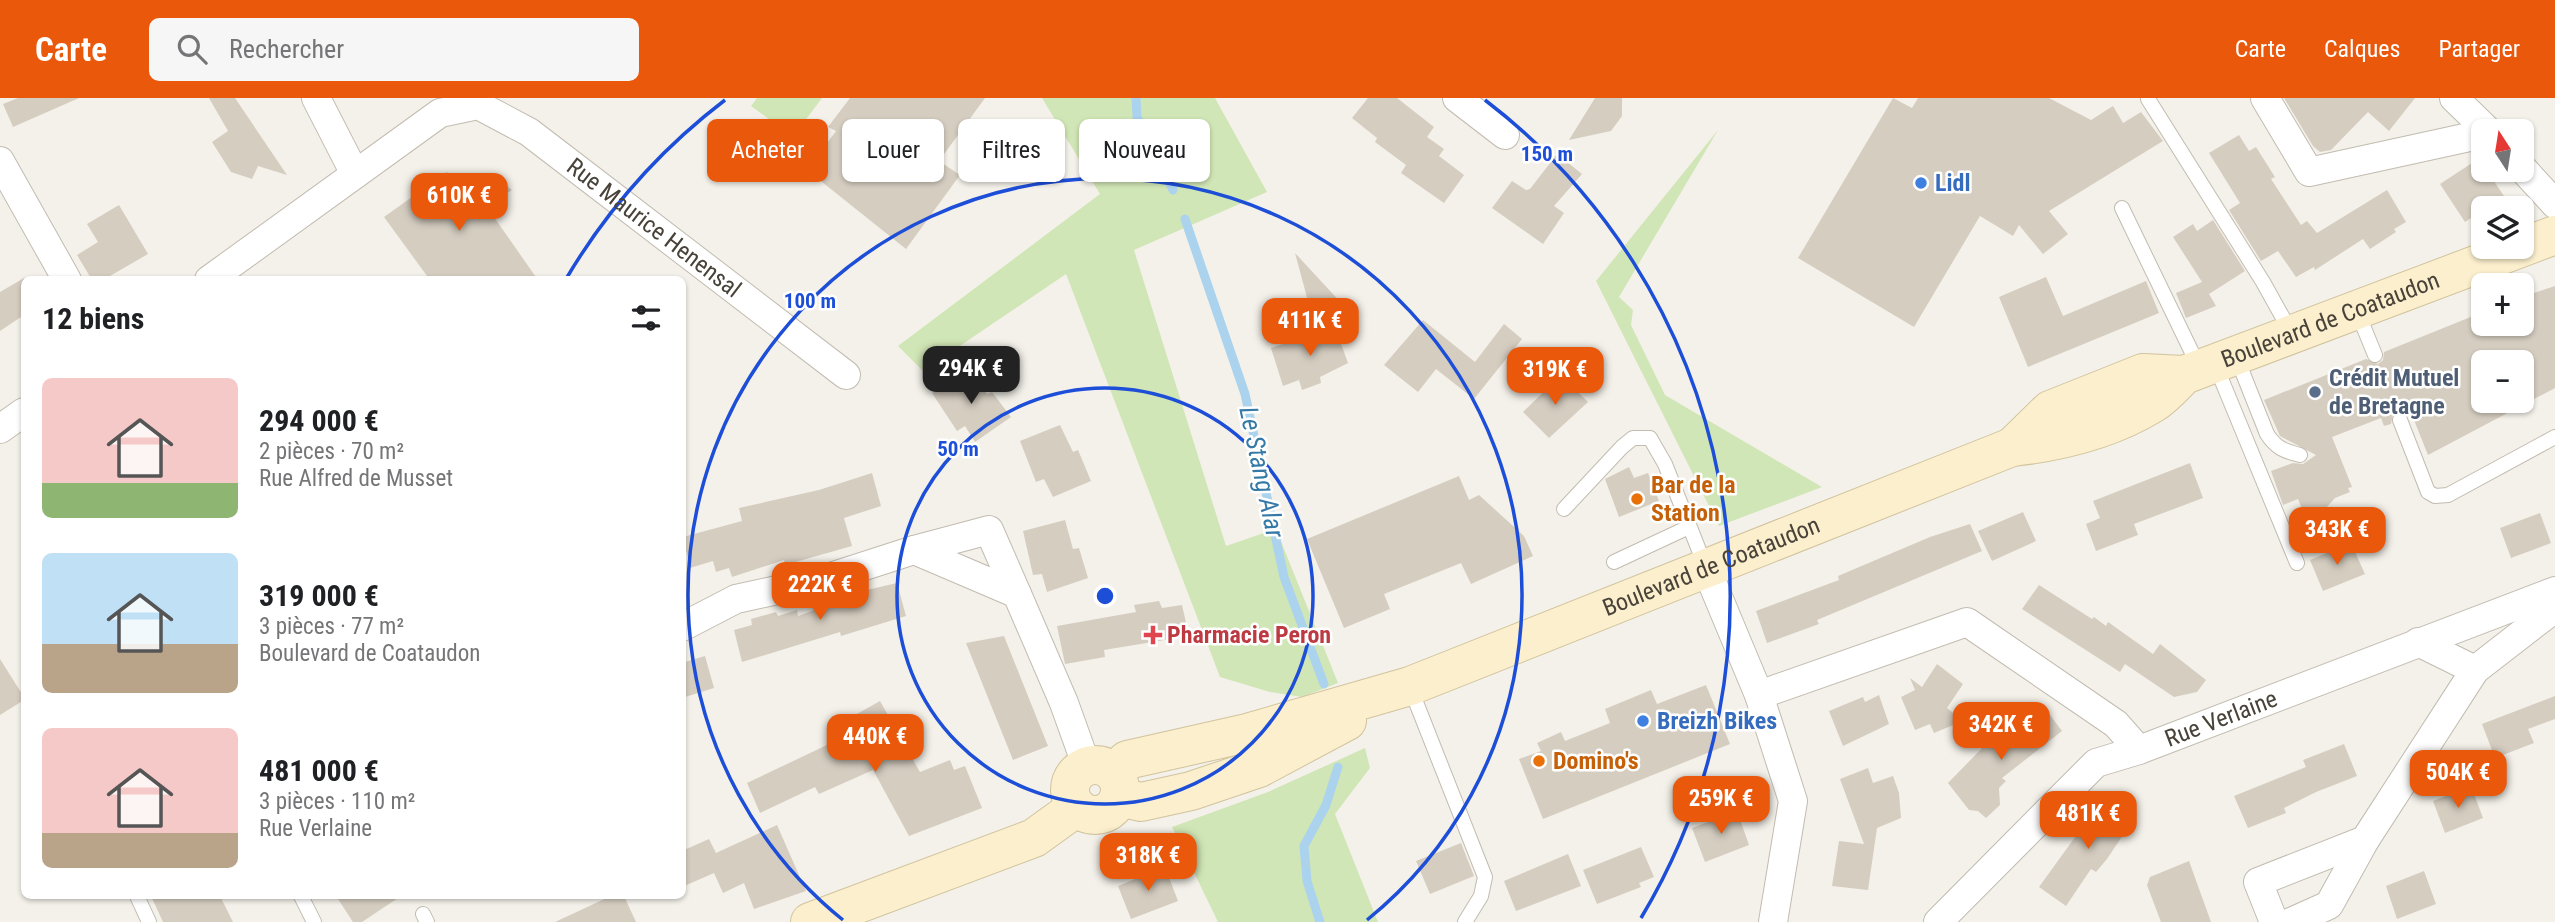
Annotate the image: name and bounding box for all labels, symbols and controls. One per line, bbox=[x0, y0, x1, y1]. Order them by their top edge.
search box bbox=[149, 18, 639, 81]
text: Carte bbox=[35, 30, 107, 69]
icon: search bbox=[173, 30, 211, 68]
text: Rechercher bbox=[229, 34, 344, 64]
text: Carte bbox=[2235, 35, 2286, 63]
text: Calques bbox=[2324, 35, 2400, 63]
text: Partager bbox=[2438, 35, 2520, 63]
chip: Acheter bbox=[707, 119, 828, 182]
chip: Louer bbox=[842, 119, 944, 182]
chip: Filtres bbox=[958, 119, 1065, 182]
chip: Nouveau bbox=[1079, 119, 1210, 182]
north arrow bbox=[2471, 119, 2534, 182]
map controls bbox=[2471, 119, 2534, 413]
text: 150 m bbox=[1521, 142, 1573, 166]
street label: Rue Maurice Henensal bbox=[561, 152, 746, 303]
place label: Lidl bbox=[1935, 169, 1970, 197]
pin: 610K € bbox=[402, 174, 516, 233]
marker: Lidl bbox=[1913, 175, 1929, 191]
text: 610K € bbox=[427, 182, 491, 209]
button: layers bbox=[2471, 196, 2534, 259]
street label: Boulevard de Coataudon bbox=[2217, 266, 2443, 374]
button: + bbox=[2471, 273, 2534, 336]
text: 100 m bbox=[784, 289, 836, 313]
icon: filters bbox=[627, 299, 665, 337]
pin: 411K € bbox=[1253, 299, 1367, 358]
text: 12 biens bbox=[42, 301, 144, 336]
text: 411K € bbox=[1278, 307, 1342, 334]
pin: 294K € bbox=[914, 346, 1028, 406]
pin: 319K € bbox=[1498, 348, 1612, 407]
button: − bbox=[2471, 350, 2534, 413]
text: 294K € bbox=[939, 355, 1003, 382]
text: 319K € bbox=[1523, 356, 1587, 383]
place label: Crédit Mutuel de Bretagne bbox=[2329, 364, 2459, 420]
marker: Crédit Mutuel de Bretagne bbox=[2307, 384, 2323, 400]
text: 294 000 € bbox=[259, 403, 379, 438]
water label: Le Stang Alar bbox=[1233, 404, 1291, 541]
icon: home bbox=[98, 406, 182, 490]
text: 50 m bbox=[937, 437, 979, 461]
text: 2 pièces · 70 m² bbox=[259, 438, 404, 465]
text: Rue Alfred de Musset bbox=[259, 465, 453, 492]
place label: Bar de la Station bbox=[1651, 471, 1736, 527]
marker: Bar de la Station bbox=[1629, 491, 1645, 507]
pin: 343K € bbox=[2280, 508, 2394, 567]
street label: Boulevard de Coataudon bbox=[1599, 511, 1824, 622]
text: 343K € bbox=[2305, 516, 2369, 543]
pin: 222K € bbox=[763, 562, 877, 622]
text: 222K € bbox=[788, 571, 852, 598]
text: 319 000 € bbox=[259, 578, 379, 613]
icon: home bbox=[98, 581, 182, 665]
centre of rings bbox=[1093, 584, 1117, 608]
text: 3 pièces · 77 m² bbox=[259, 613, 404, 640]
place label: Pharmacie Peron bbox=[1167, 621, 1331, 649]
marker: Pharmacie Peron bbox=[1145, 627, 1161, 643]
text: Boulevard de Coataudon bbox=[259, 640, 480, 667]
street label: Rue Verlaine bbox=[2161, 684, 2281, 753]
pin: 342K € bbox=[1944, 702, 2058, 762]
place label: Breizh Bikes bbox=[1657, 707, 1777, 735]
text: 342K € bbox=[1969, 711, 2033, 738]
marker: Breizh Bikes bbox=[1635, 713, 1651, 729]
pin: 440K € bbox=[818, 714, 932, 774]
text: 440K € bbox=[843, 723, 907, 750]
place label: Domino's bbox=[1553, 747, 1639, 775]
pin: 504K € bbox=[2401, 750, 2515, 810]
text: 481 000 € bbox=[259, 753, 379, 788]
marker: Domino's bbox=[1531, 753, 1547, 769]
icon: home bbox=[98, 756, 182, 840]
text: 504K € bbox=[2426, 759, 2490, 786]
pin: 259K € bbox=[1664, 776, 1778, 836]
text: 259K € bbox=[1689, 785, 1753, 812]
text: 3 pièces · 110 m² bbox=[259, 788, 415, 815]
pin: 481K € bbox=[2031, 792, 2145, 851]
text: 481K € bbox=[2056, 800, 2120, 827]
text: Rue Verlaine bbox=[259, 815, 372, 842]
pin: 318K € bbox=[1091, 834, 1205, 893]
text: 318K € bbox=[1116, 842, 1180, 869]

